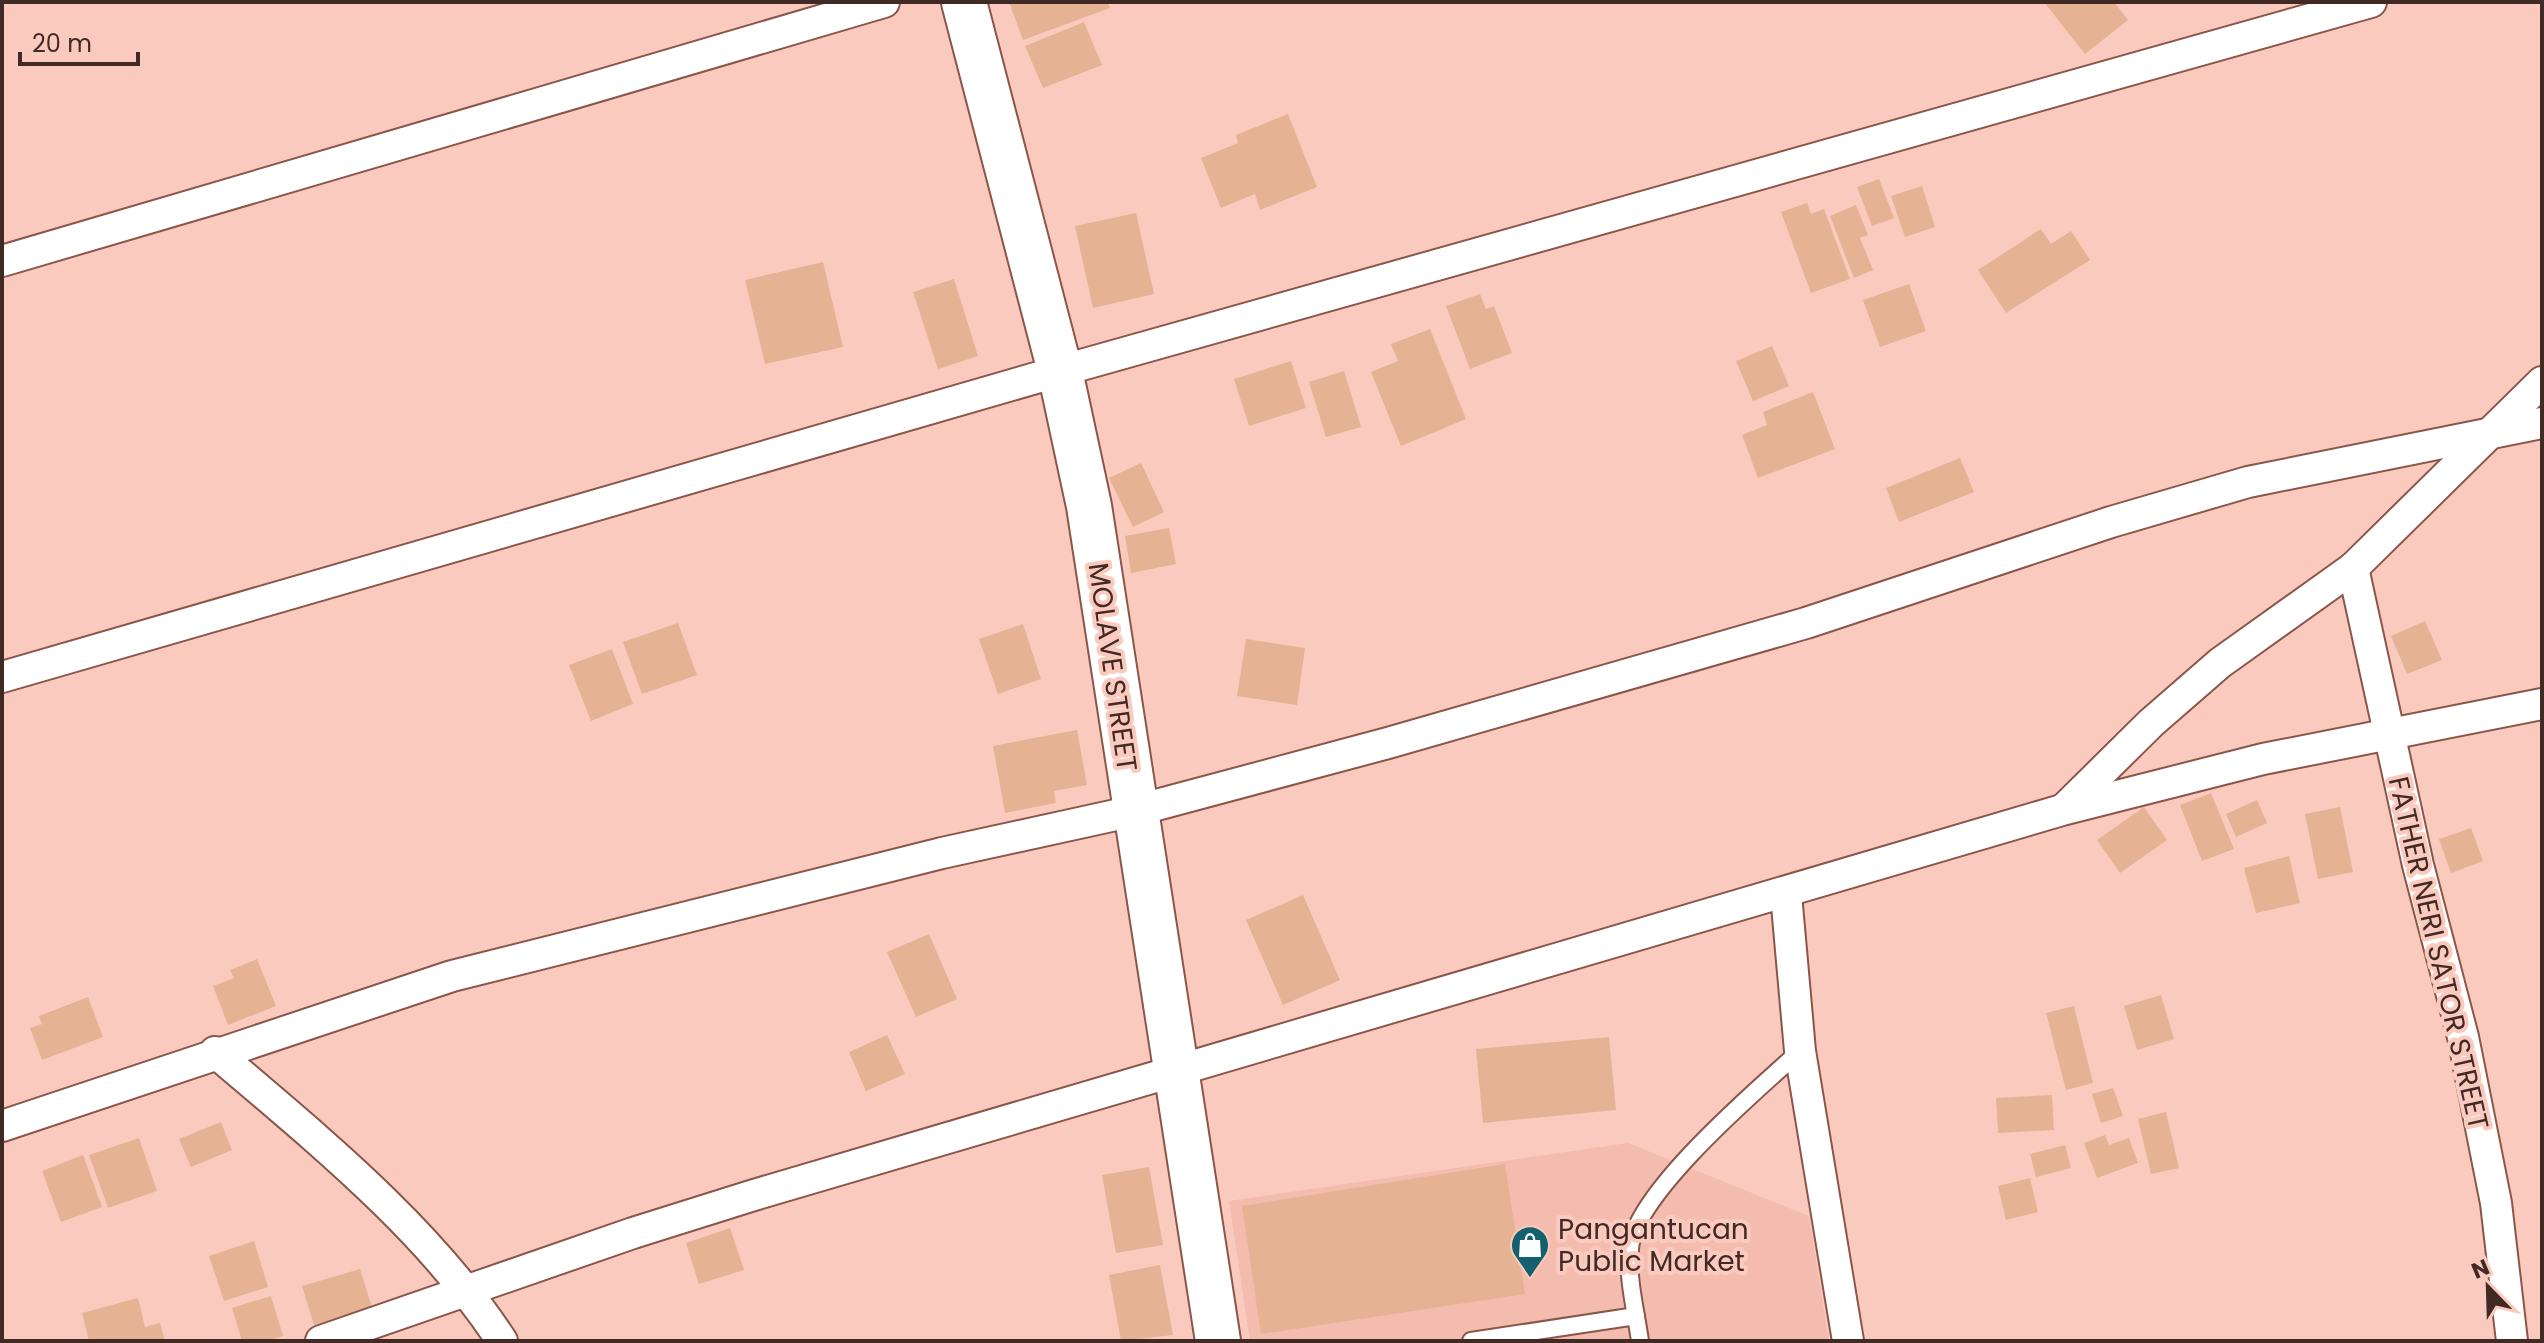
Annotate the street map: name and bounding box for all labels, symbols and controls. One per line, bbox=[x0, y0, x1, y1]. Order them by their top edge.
scale bar bbox=[20, 16, 138, 66]
text: 20 m bbox=[32, 27, 92, 60]
street label: MOLAVE STREET bbox=[1079, 560, 1146, 774]
street label: FATHER NERI SATOR STREET bbox=[2379, 773, 2498, 1134]
place label: Pangantucan Public Market bbox=[1558, 1210, 1749, 1281]
shop icon: Pangantucan Public Market bbox=[1509, 1224, 1551, 1279]
north arrow bbox=[2448, 1247, 2528, 1327]
text: N bbox=[2467, 1252, 2494, 1287]

